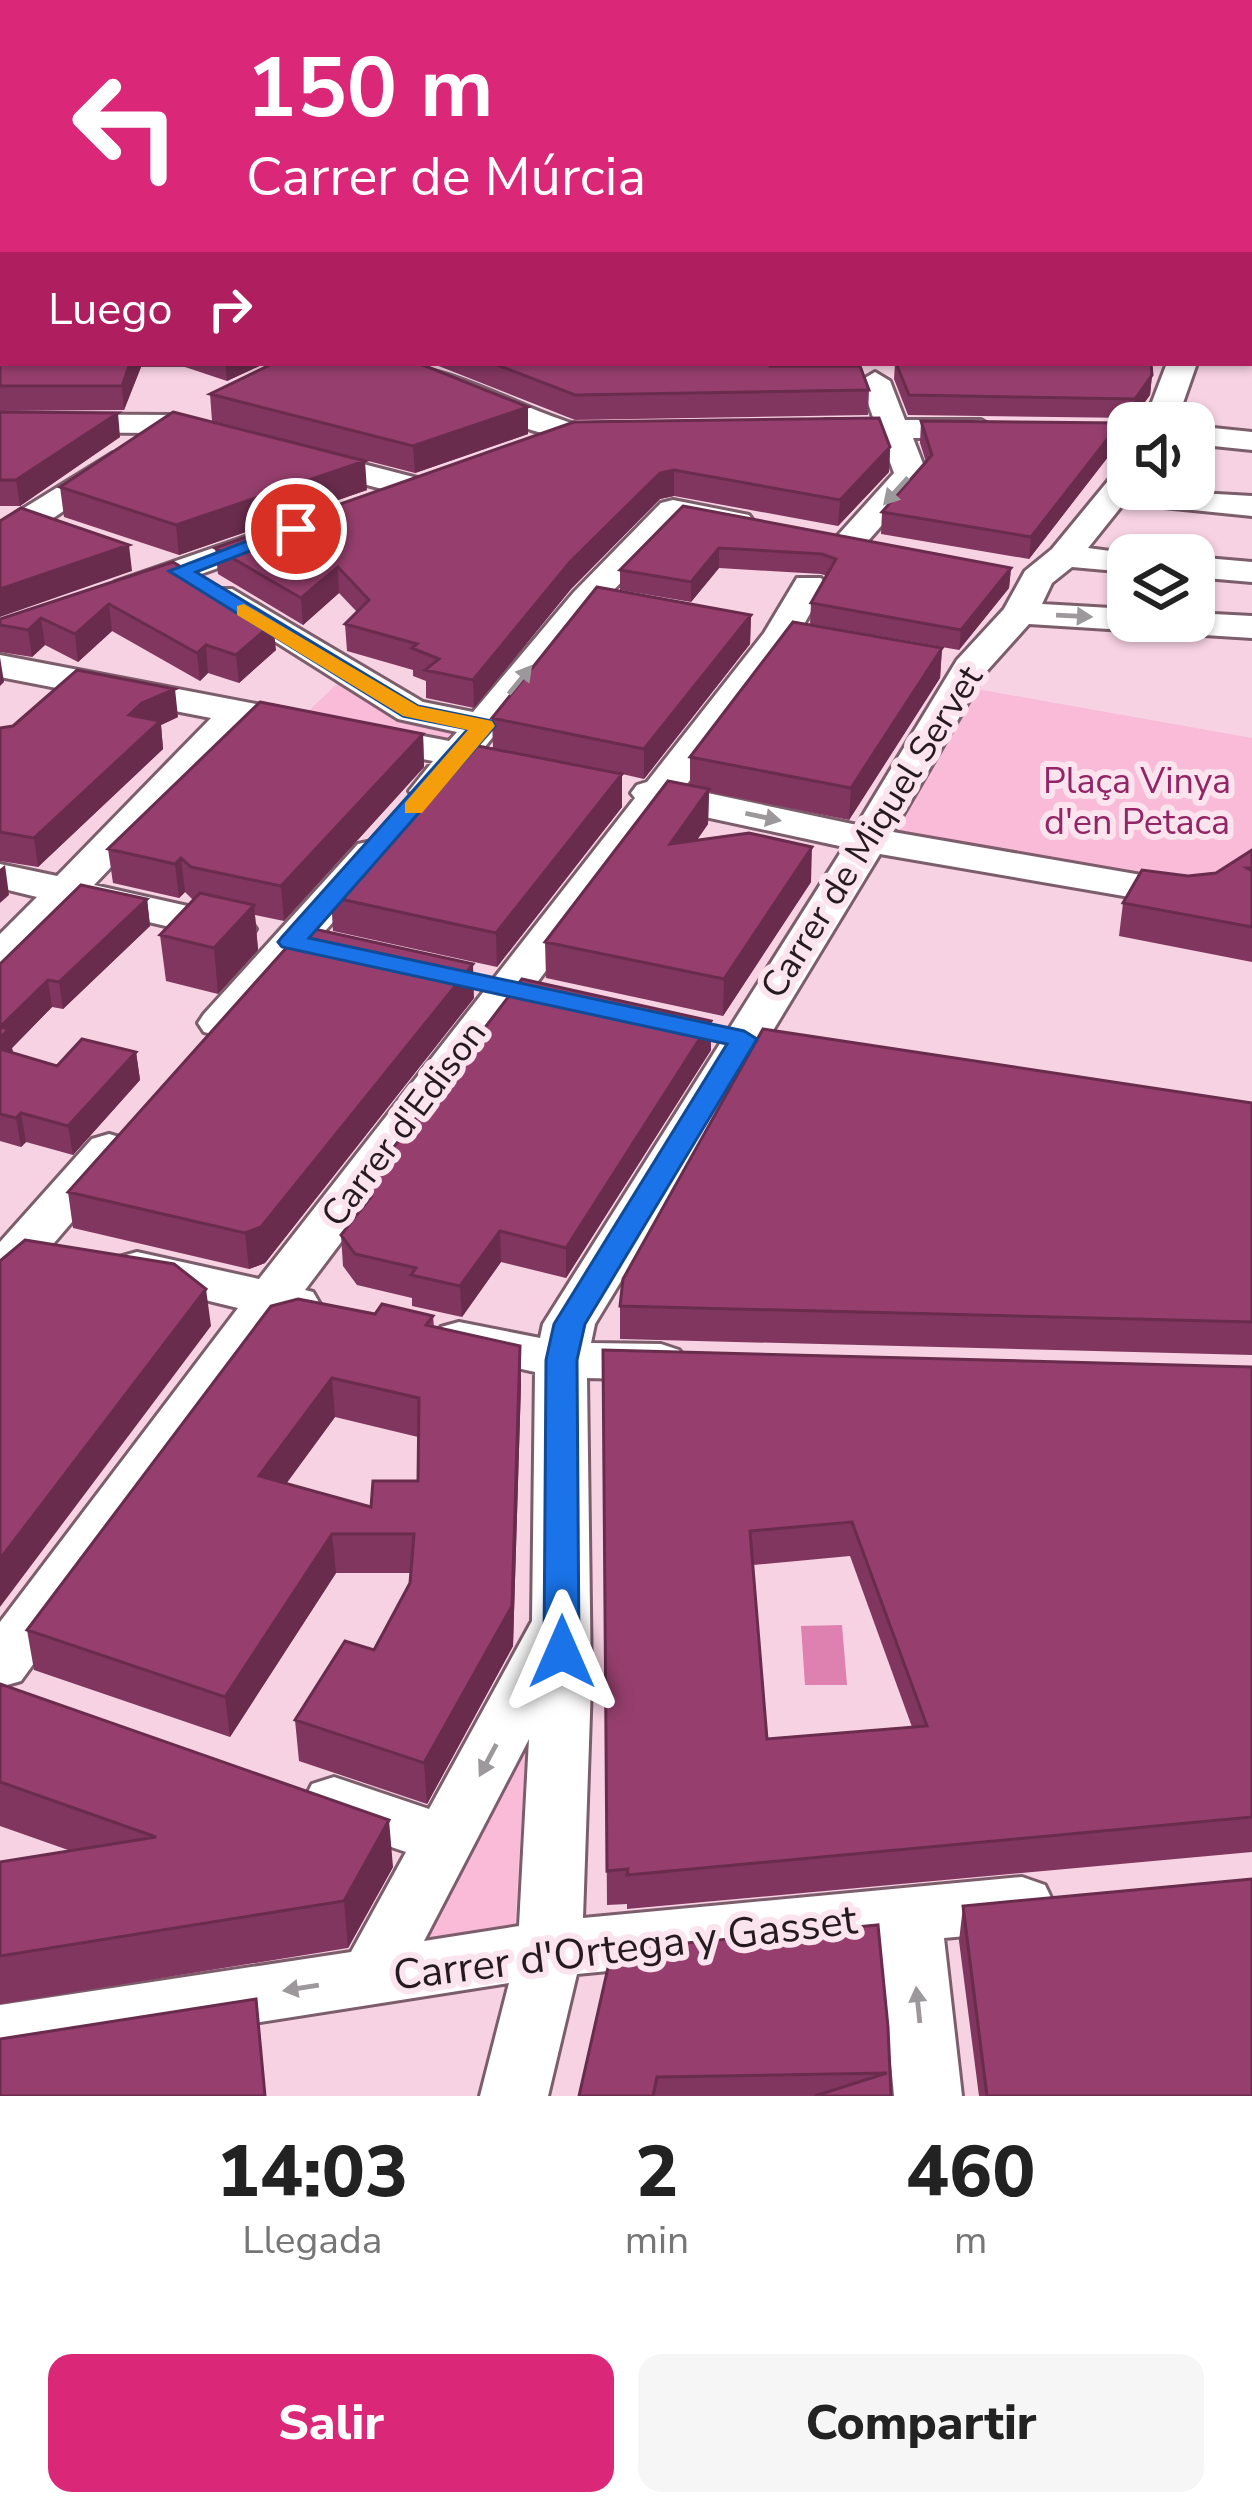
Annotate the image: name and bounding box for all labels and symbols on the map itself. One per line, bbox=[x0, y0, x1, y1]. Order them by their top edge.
one-way arrow bbox=[883, 476, 910, 505]
pin bbox=[245, 478, 347, 580]
one-way arrow bbox=[1056, 607, 1093, 626]
street label: Carrer de Miquel Servet bbox=[750, 656, 995, 1008]
one-way arrow bbox=[507, 665, 533, 696]
park label: Plaça Vinya d'en Petaca bbox=[1043, 757, 1231, 847]
one-way arrow bbox=[745, 809, 783, 828]
street label: Carrer d'Edison bbox=[310, 1011, 498, 1237]
position arrow bbox=[499, 1589, 625, 1715]
one-way arrow bbox=[478, 1742, 498, 1777]
street label: Carrer d'Ortega y Gasset bbox=[390, 1891, 861, 2005]
one-way arrow bbox=[282, 1979, 319, 1998]
one-way arrow bbox=[909, 1986, 928, 2024]

